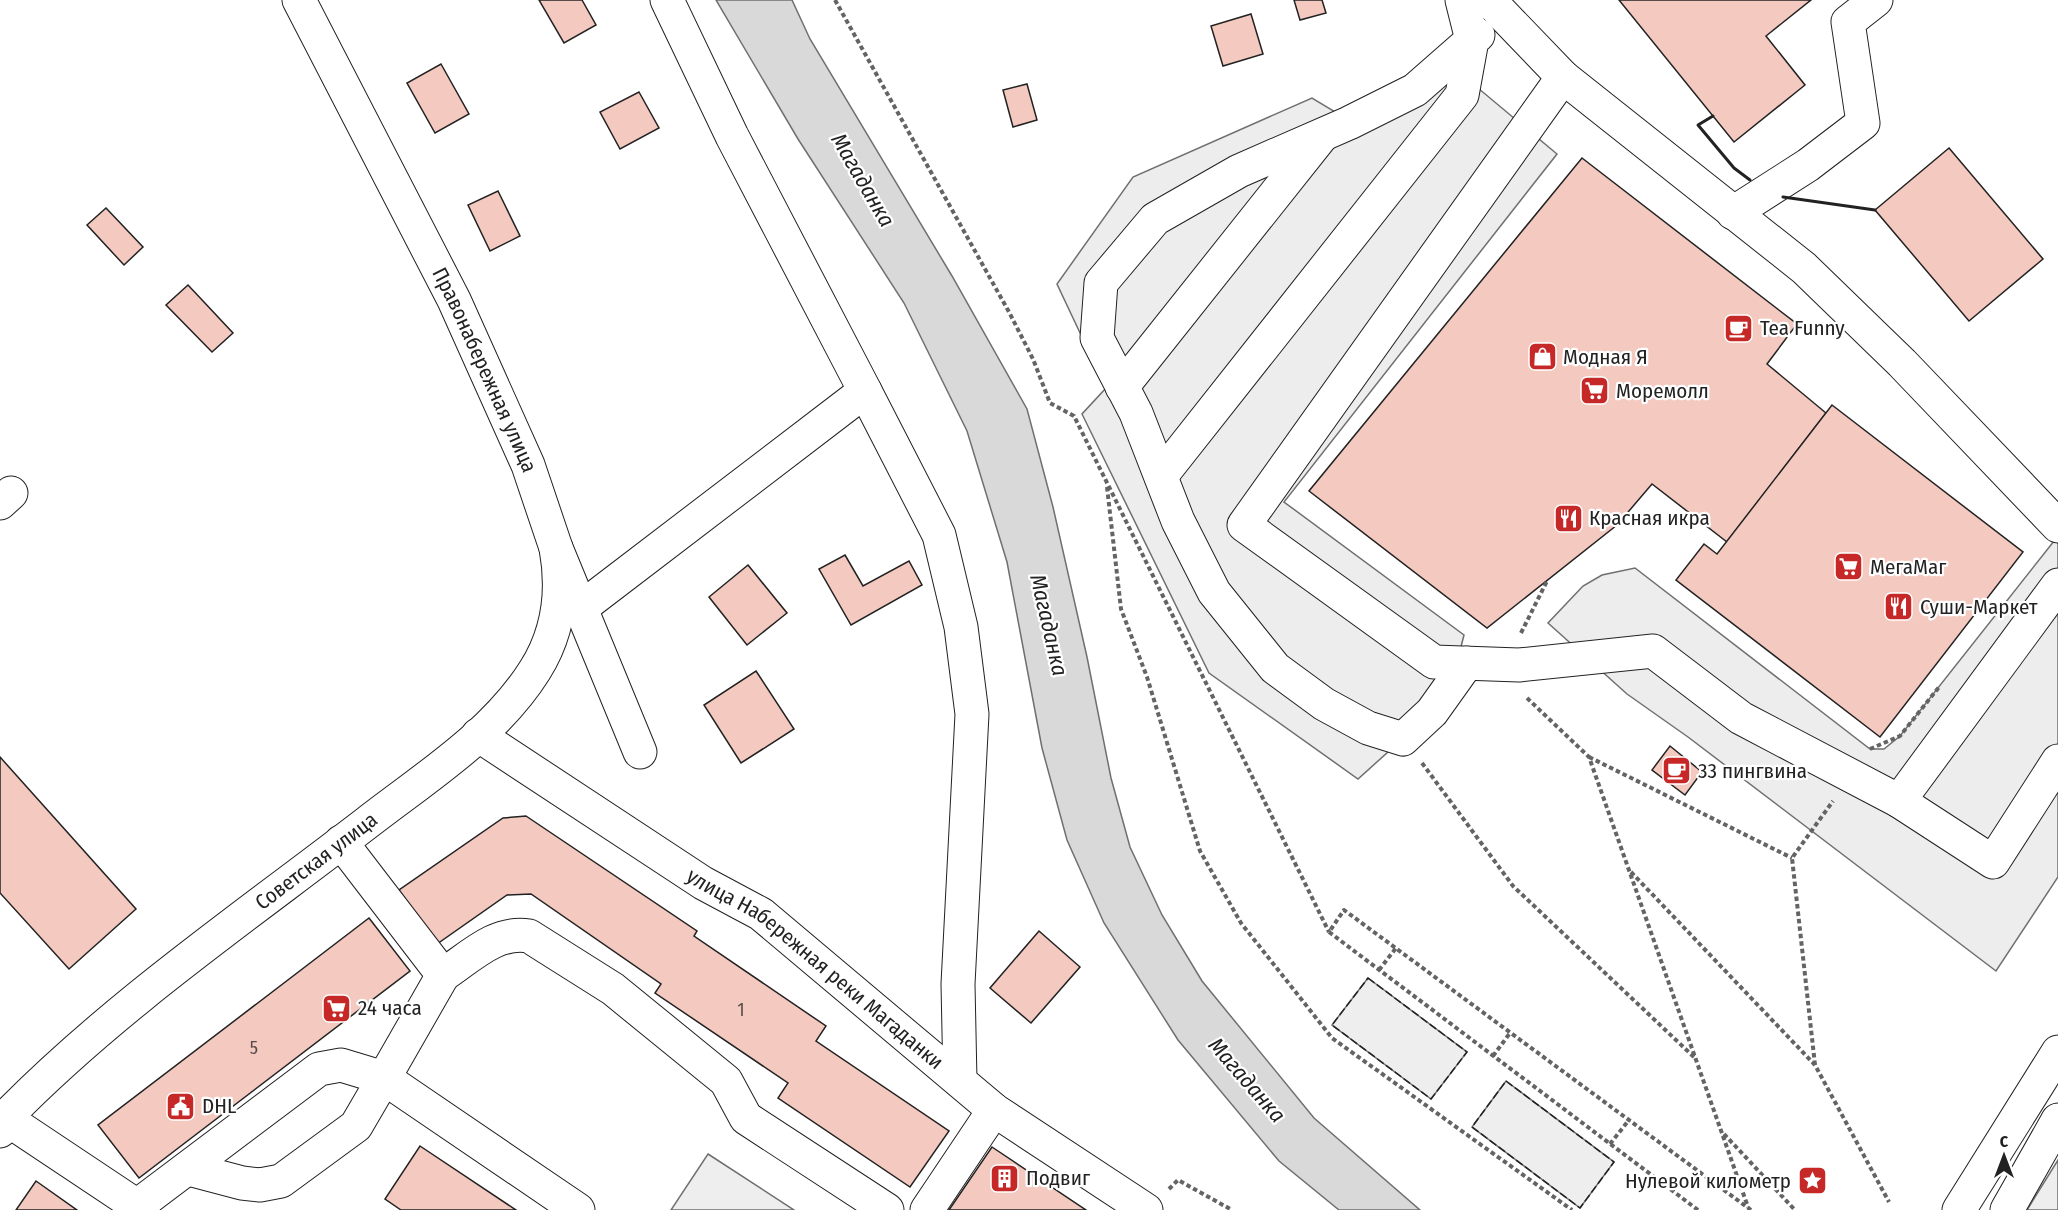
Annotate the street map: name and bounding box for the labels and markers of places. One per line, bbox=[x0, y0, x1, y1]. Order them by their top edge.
cafe icon: Tea Funny bbox=[1723, 312, 1755, 344]
place label: Tea Funny bbox=[1760, 315, 1845, 341]
shop icon: Модная Я bbox=[1526, 341, 1558, 373]
place label: Модная Я bbox=[1563, 344, 1648, 370]
supermarket icon: Моремолл bbox=[1579, 375, 1611, 407]
place label: Моремолл bbox=[1616, 378, 1709, 404]
restaurant icon: Красная икра bbox=[1552, 502, 1584, 534]
place label: Красная икра bbox=[1589, 505, 1710, 531]
supermarket icon: МегаМаг bbox=[1833, 551, 1865, 583]
place label: МегаМаг bbox=[1870, 554, 1947, 580]
restaurant icon: Суши-Маркет bbox=[1883, 591, 1915, 623]
place label: Суши-Маркет bbox=[1920, 594, 2038, 620]
cafe icon: 33 пингвина bbox=[1661, 755, 1693, 787]
place label: 33 пингвина bbox=[1698, 758, 1807, 784]
supermarket icon: 24 часа bbox=[321, 992, 353, 1024]
place label: 24 часа bbox=[358, 995, 422, 1021]
public building icon: DHL bbox=[165, 1090, 197, 1122]
place label: DHL bbox=[202, 1093, 237, 1119]
building icon: Подвиг bbox=[989, 1162, 1021, 1194]
place label: Подвиг bbox=[1026, 1165, 1091, 1191]
place icon: Нулевой километр bbox=[1796, 1165, 1828, 1197]
place label: Нулевой километр bbox=[1625, 1168, 1791, 1194]

